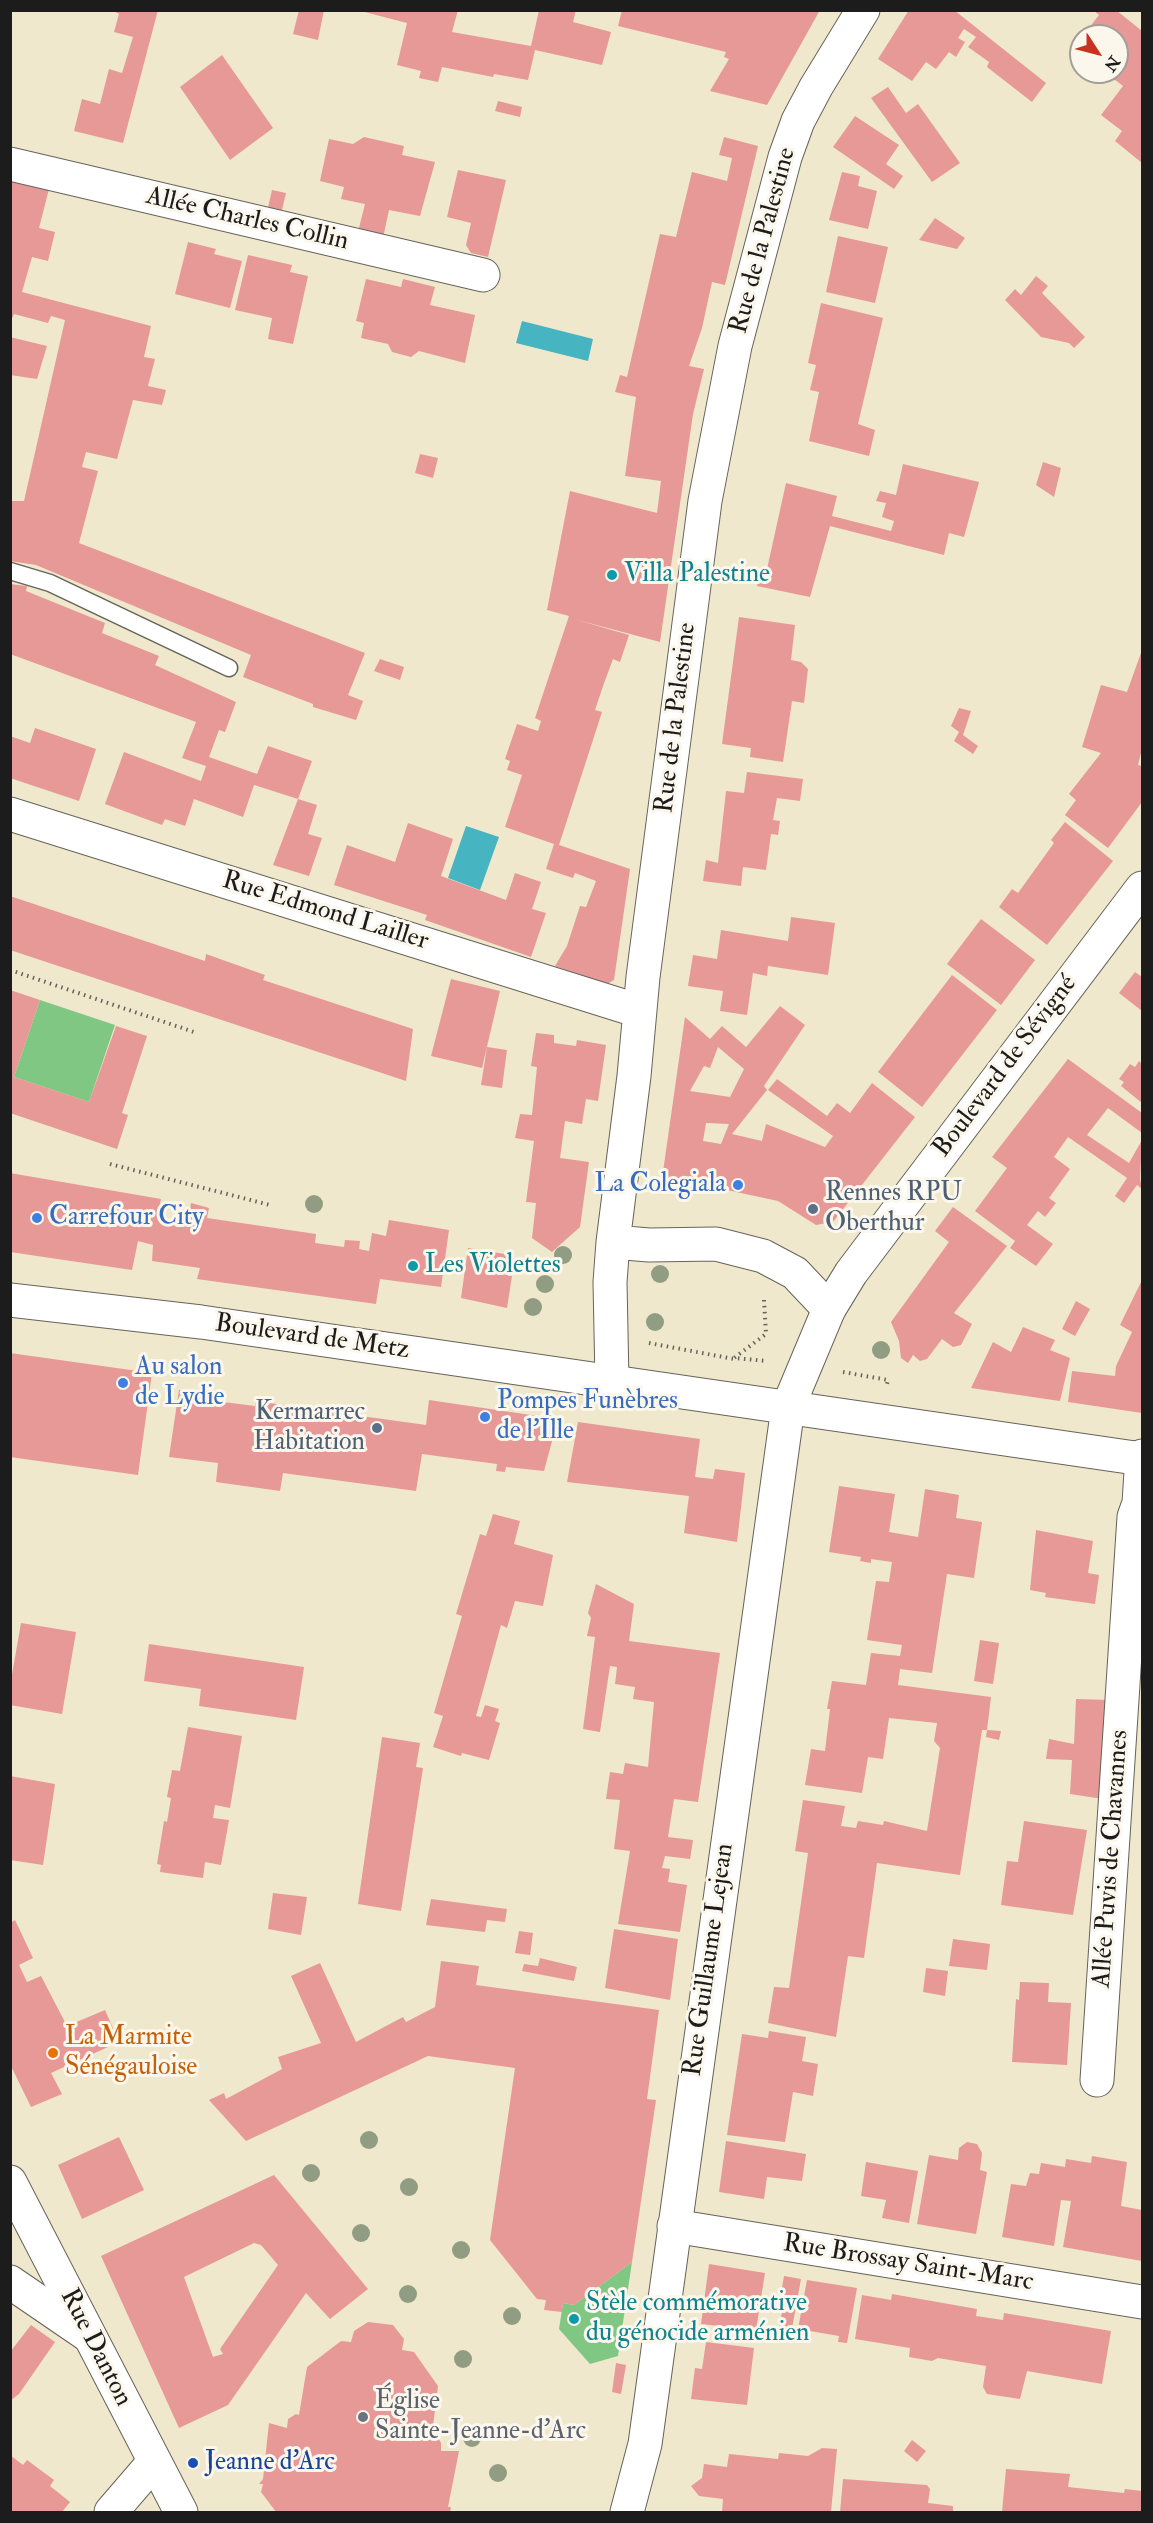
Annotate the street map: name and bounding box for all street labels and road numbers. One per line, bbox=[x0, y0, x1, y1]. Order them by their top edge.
street label: Rue de la Palestine bbox=[724, 145, 804, 337]
street label: Allée Charles Collin bbox=[143, 182, 351, 258]
street label: Rue de la Palestine bbox=[650, 621, 704, 815]
street label: Rue Edmond Lailler bbox=[218, 866, 432, 958]
street label: Boulevard de Sévigné bbox=[927, 970, 1085, 1164]
street label: Boulevard de Metz bbox=[213, 1309, 411, 1367]
street label: Allée Puvis de Chavannes bbox=[1087, 1729, 1137, 1989]
street label: Rue Guillaume Lejean bbox=[678, 1841, 742, 2079]
street label: Rue Brossay Saint-Marc bbox=[781, 2229, 1035, 2299]
street label: Rue Danton bbox=[52, 2284, 138, 2412]

